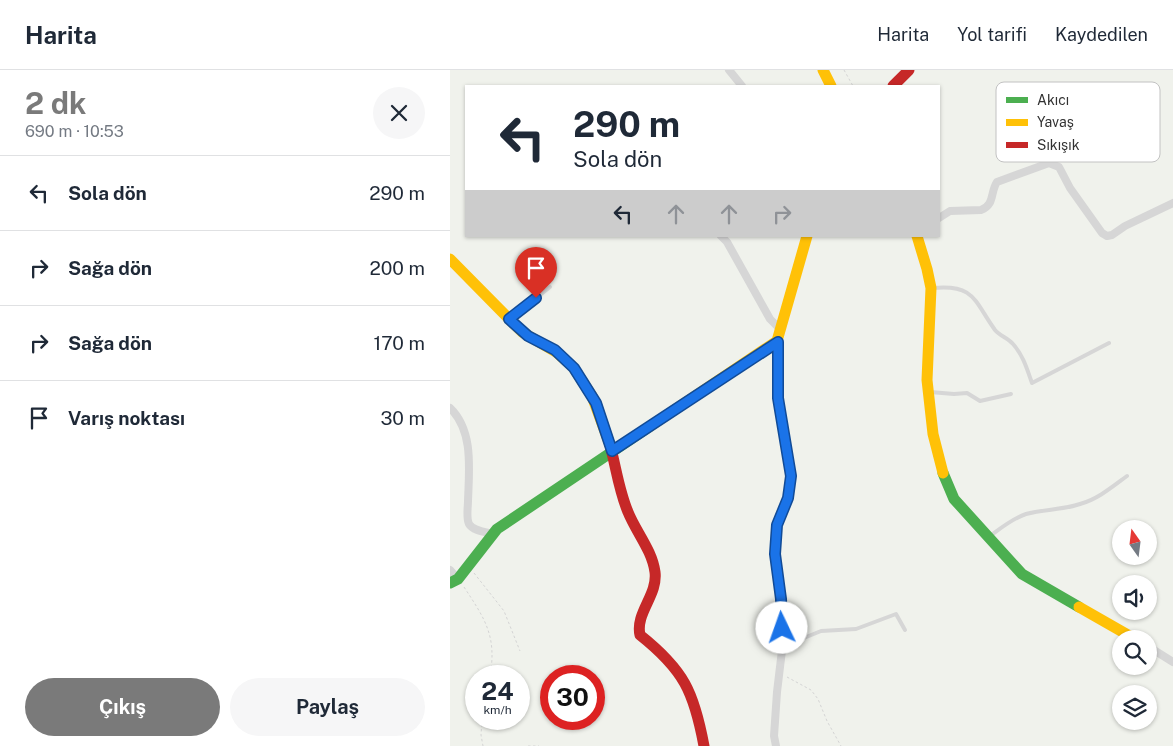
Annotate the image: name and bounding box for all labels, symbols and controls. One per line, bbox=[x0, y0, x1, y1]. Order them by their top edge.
text: Harita bbox=[25, 21, 97, 49]
text: Harita bbox=[877, 24, 929, 45]
text: Yol tarifi bbox=[957, 24, 1027, 45]
text: Kaydedilen bbox=[1055, 24, 1148, 45]
legend bbox=[996, 82, 1160, 162]
text: 2 dk bbox=[25, 85, 86, 121]
button: close bbox=[373, 87, 425, 139]
text: Akıcı bbox=[1037, 92, 1069, 108]
text: 290 m bbox=[573, 104, 680, 145]
icon: left bbox=[490, 105, 555, 170]
text: Yavaş bbox=[1037, 114, 1074, 130]
text: 690 m · 10:53 bbox=[25, 122, 124, 141]
text: Sıkışık bbox=[1037, 137, 1080, 153]
text: Sola dön bbox=[573, 146, 662, 172]
icon: left bbox=[25, 179, 53, 207]
text: Sola dön bbox=[68, 182, 147, 204]
text: 290 m bbox=[369, 182, 425, 204]
icon: left bbox=[609, 200, 637, 228]
icon: ahead bbox=[662, 200, 690, 228]
icon: ahead bbox=[715, 200, 743, 228]
icon: right bbox=[768, 200, 796, 228]
pin bbox=[515, 247, 557, 298]
icon: right bbox=[25, 254, 53, 282]
icon: arrive bbox=[522, 254, 550, 282]
text: Sağa dön bbox=[68, 257, 152, 279]
text: 200 m bbox=[369, 257, 425, 279]
icon: right bbox=[25, 329, 53, 357]
text: Sağa dön bbox=[68, 332, 152, 354]
text: 170 m bbox=[374, 332, 425, 354]
icon: arrive bbox=[25, 404, 53, 432]
text: Varış noktası bbox=[68, 407, 185, 429]
text: 30 m bbox=[380, 407, 425, 429]
north arrow bbox=[1112, 520, 1158, 565]
map controls bbox=[1112, 520, 1157, 730]
button: sound bbox=[1112, 575, 1157, 620]
position arrow bbox=[755, 601, 807, 653]
button: search bbox=[1112, 630, 1157, 675]
speed limit sign: 30 bbox=[540, 665, 605, 730]
text: 24 bbox=[481, 676, 514, 706]
button: Çıkış bbox=[25, 678, 220, 736]
button: Paylaş bbox=[230, 678, 425, 736]
button: layers bbox=[1112, 685, 1157, 730]
text: km/h bbox=[483, 703, 512, 717]

